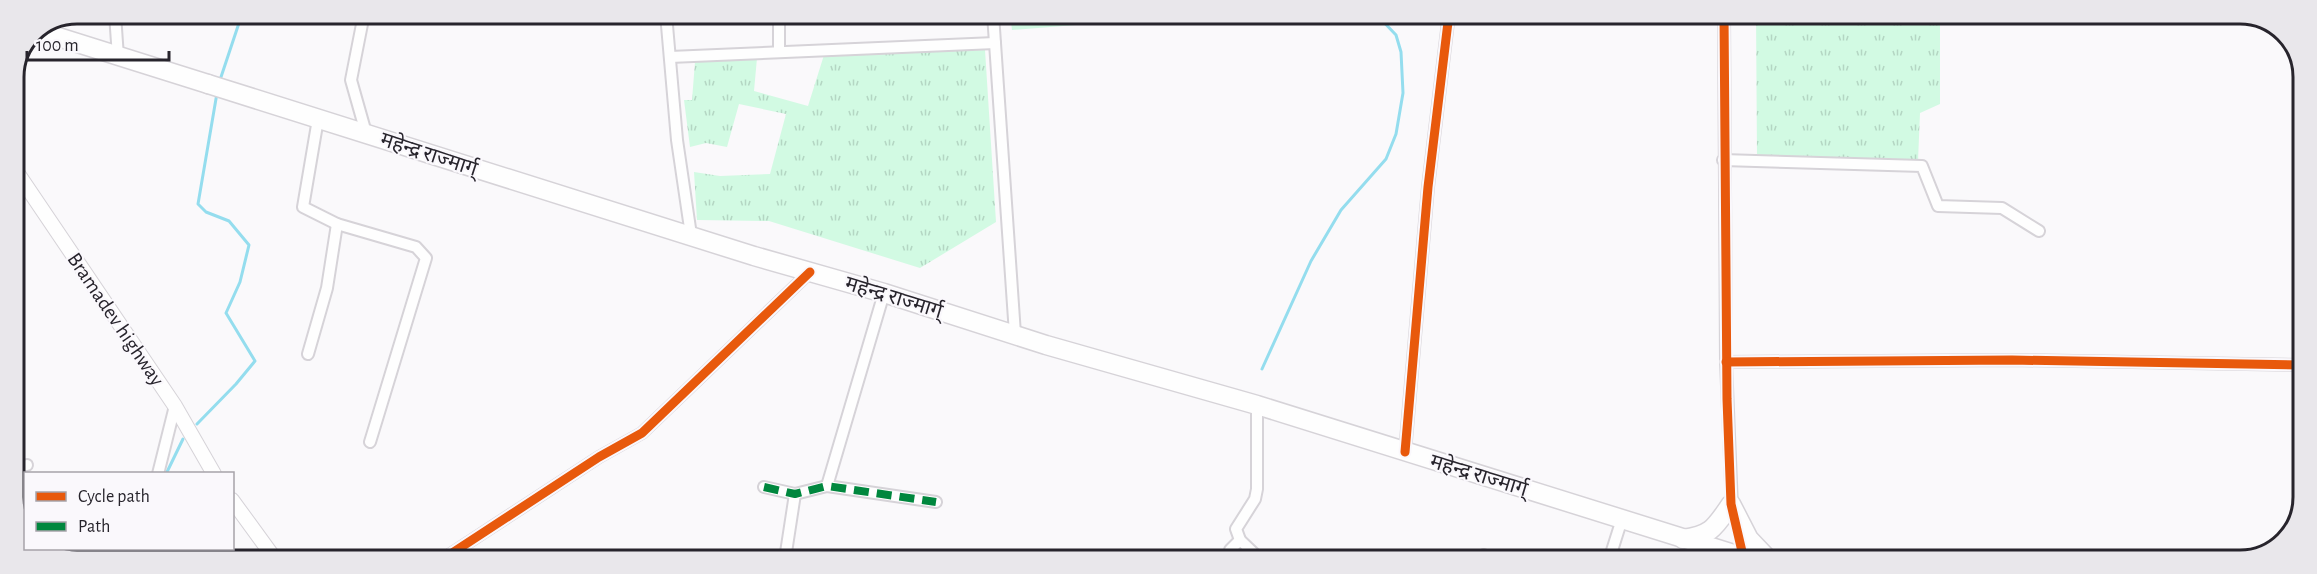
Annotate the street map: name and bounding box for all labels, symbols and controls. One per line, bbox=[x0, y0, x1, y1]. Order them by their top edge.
scale bar bbox=[27, 24, 170, 62]
text: 100 m bbox=[36, 37, 79, 55]
street label: महेन्द्र राज्मार्ग् bbox=[377, 127, 483, 183]
street label: Bramadev highway bbox=[63, 249, 168, 390]
street label: महेन्द्र राज्मार्ग् bbox=[842, 271, 949, 325]
street label: महेन्द्र राज्मार्ग् bbox=[1427, 449, 1534, 503]
legend bbox=[24, 472, 234, 550]
text: Cycle path bbox=[78, 488, 150, 506]
text: Path bbox=[78, 518, 110, 536]

